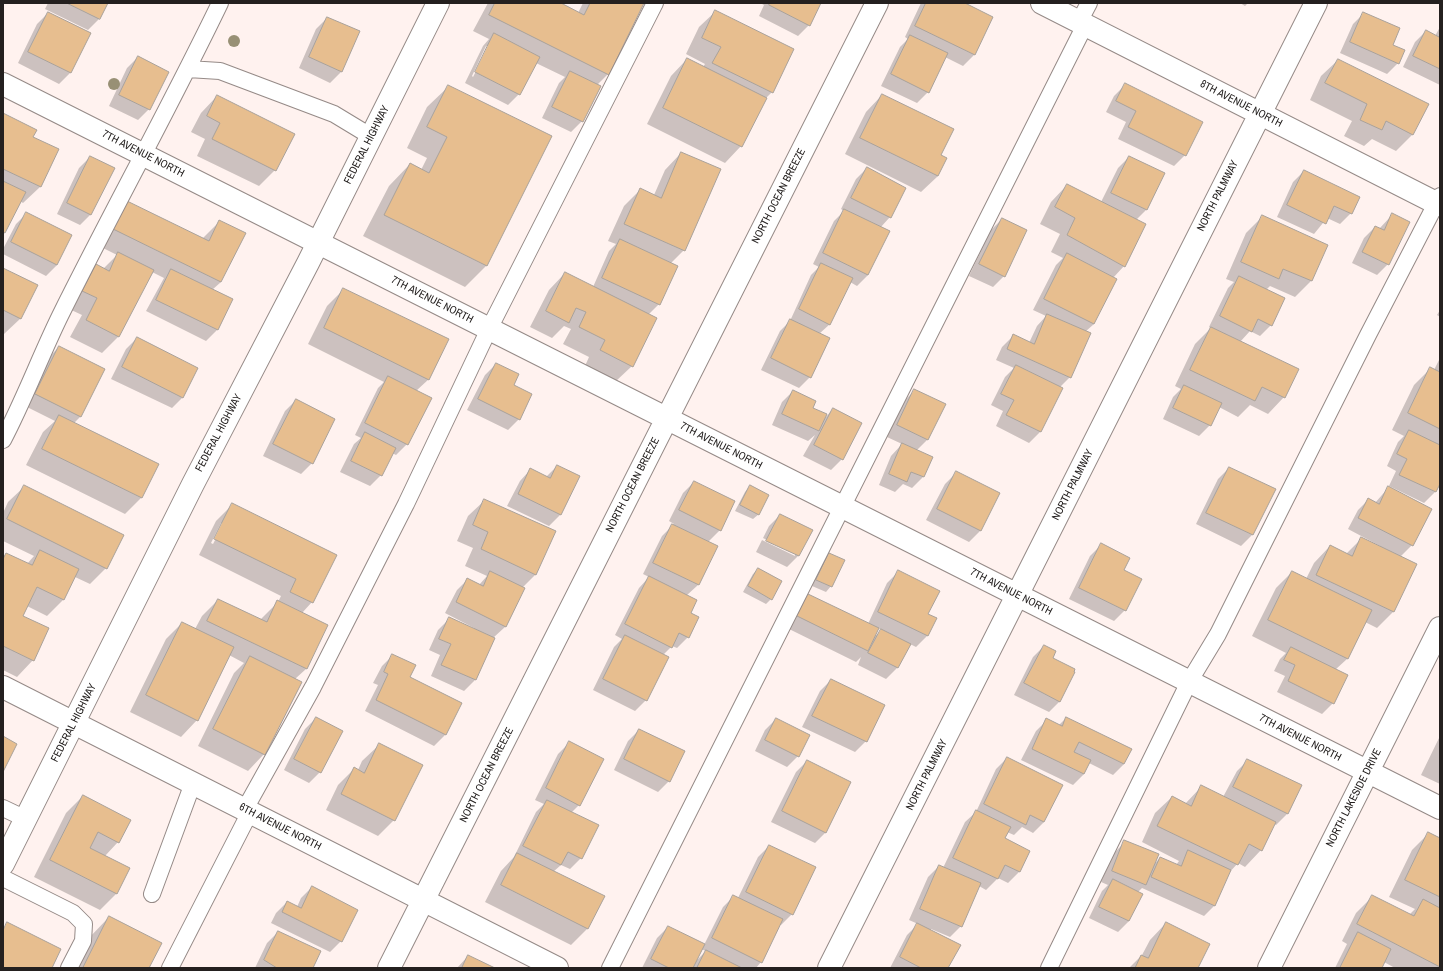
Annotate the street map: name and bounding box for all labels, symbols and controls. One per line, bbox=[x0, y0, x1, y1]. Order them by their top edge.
street label: 8TH AVENUE NORTH bbox=[1198, 78, 1284, 130]
street label: FEDERAL HIGHWAY bbox=[342, 104, 392, 186]
street label: 7TH AVENUE NORTH bbox=[100, 128, 186, 180]
street label: NORTH OCEAN BREEZE bbox=[749, 146, 809, 246]
street label: NORTH PALMWAY bbox=[1194, 158, 1242, 234]
street label: 7TH AVENUE NORTH bbox=[389, 274, 475, 326]
street label: FEDERAL HIGHWAY bbox=[193, 392, 245, 474]
street label: 7TH AVENUE NORTH bbox=[678, 420, 764, 472]
street label: NORTH OCEAN BREEZE bbox=[603, 435, 663, 535]
street label: NORTH PALMWAY bbox=[1049, 447, 1097, 523]
street label: 7TH AVENUE NORTH bbox=[968, 566, 1054, 618]
street label: FEDERAL HIGHWAY bbox=[49, 682, 99, 764]
street label: 7TH AVENUE NORTH bbox=[1257, 712, 1343, 764]
street label: NORTH OCEAN BREEZE bbox=[457, 725, 517, 825]
street label: NORTH PALMWAY bbox=[903, 737, 951, 813]
street label: NORTH LAKESIDE DRIVE bbox=[1323, 747, 1385, 849]
street label: 6TH AVENUE NORTH bbox=[237, 801, 323, 853]

